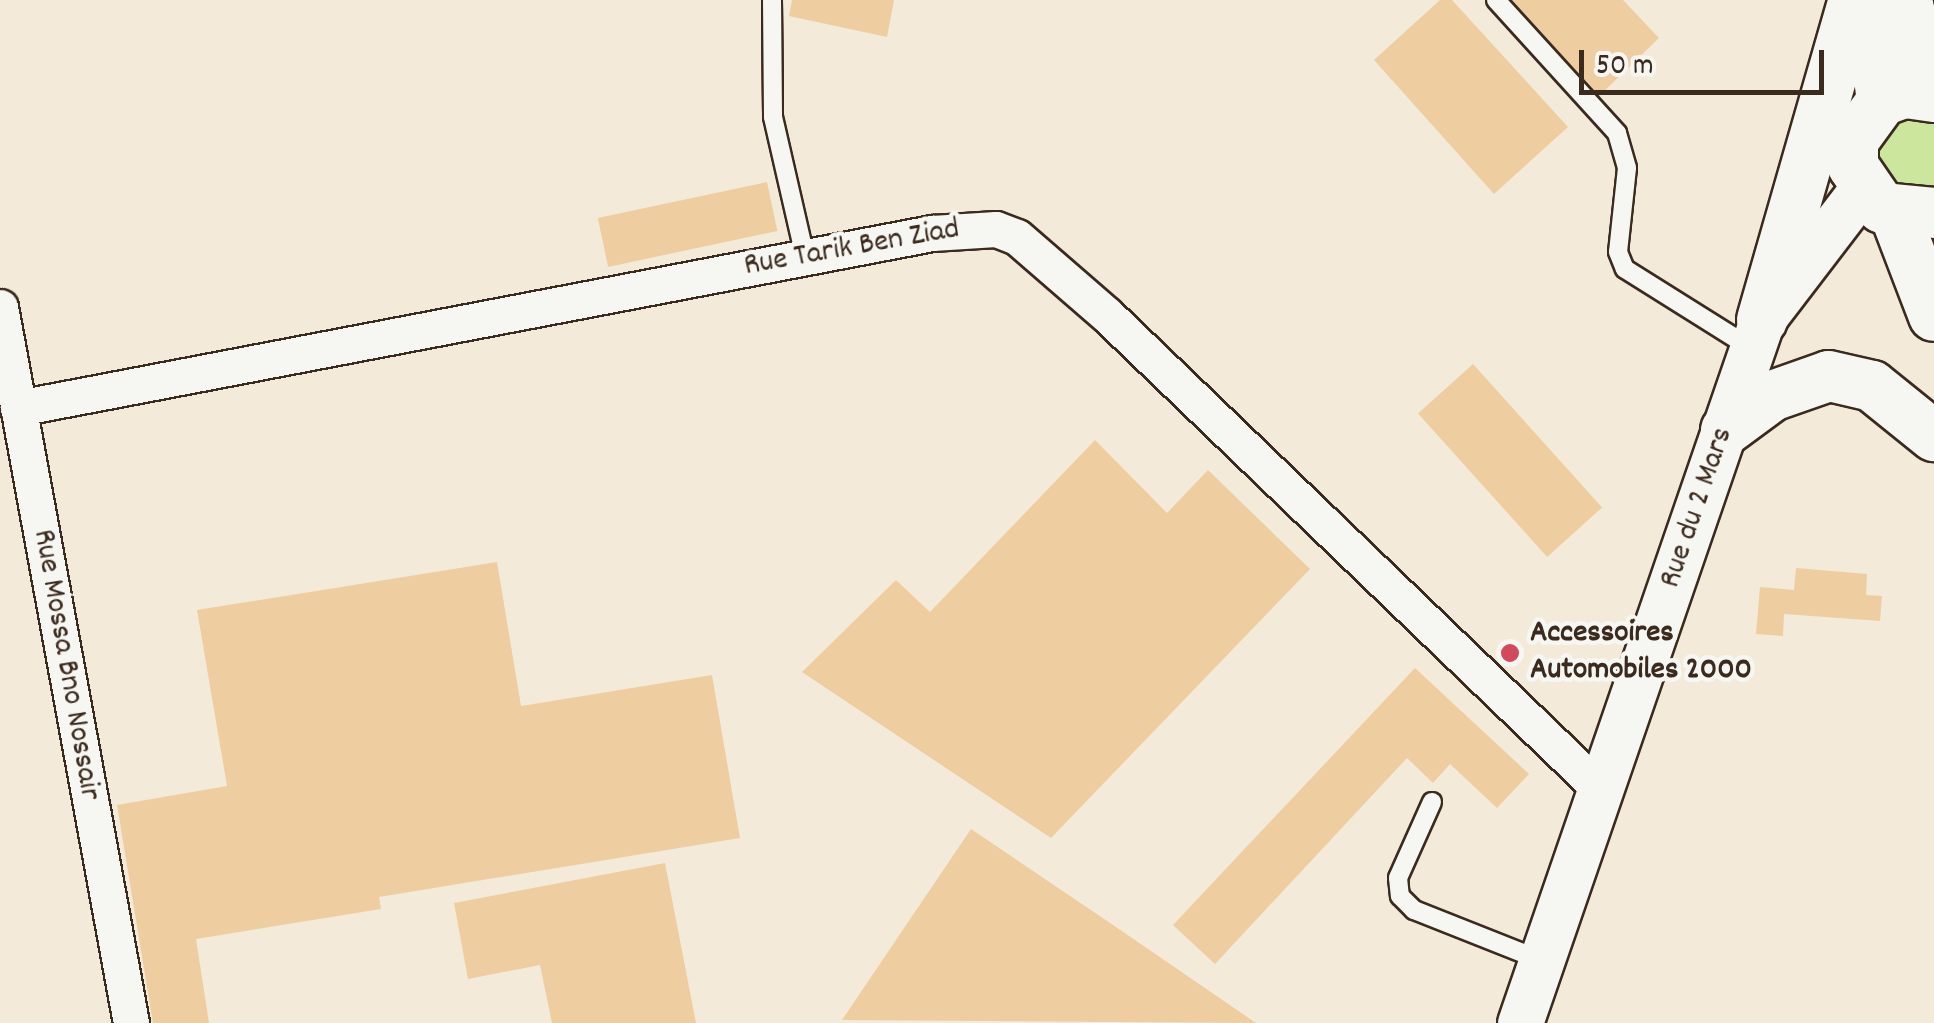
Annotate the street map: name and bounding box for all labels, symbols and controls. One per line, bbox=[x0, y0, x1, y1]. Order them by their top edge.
scale bar bbox=[1584, 30, 1829, 92]
text: 50 m bbox=[1596, 46, 1654, 89]
street label: Rue Tarik Ben Ziad bbox=[741, 211, 963, 287]
street label: Rue du 2 Mars bbox=[1653, 423, 1743, 593]
street label: Rue Mossa Bno Nossair bbox=[22, 527, 108, 803]
place label: Accessoires Automobiles 2000 bbox=[1530, 616, 1752, 691]
marker: Accessoires Automobiles 2000 bbox=[1499, 642, 1521, 664]

